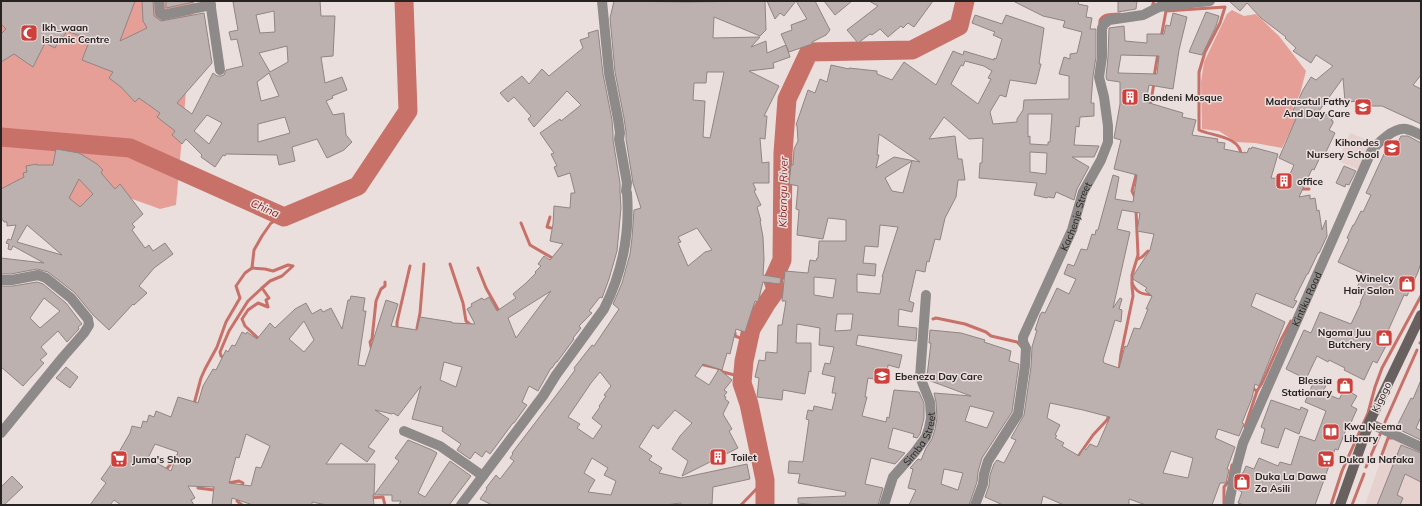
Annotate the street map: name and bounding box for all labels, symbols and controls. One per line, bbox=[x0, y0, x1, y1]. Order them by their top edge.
place label: Ikh_waan Islamic Centre bbox=[42, 21, 110, 46]
mosque icon: Ikh_waan Islamic Centre bbox=[19, 23, 39, 43]
building icon: Bondeni Mosque bbox=[1120, 87, 1140, 107]
place label: Bondeni Mosque bbox=[1143, 91, 1223, 104]
place label: Madrasatul Fathy And Day Care bbox=[1266, 95, 1351, 120]
school or university icon: Madrasatul Fathy And Day Care bbox=[1353, 97, 1373, 117]
place label: Kihondes Nursery School bbox=[1307, 136, 1379, 161]
school or university icon: Kihondes Nursery School bbox=[1382, 138, 1402, 158]
water label: Kibangu River bbox=[775, 155, 791, 228]
building icon: office bbox=[1274, 171, 1294, 191]
place label: office bbox=[1297, 175, 1324, 188]
street label: Kachenje Street bbox=[1057, 179, 1095, 253]
water label: China bbox=[249, 196, 282, 221]
street label: Kintiku Road bbox=[1289, 270, 1325, 329]
place label: Winelcy Hair Salon bbox=[1344, 272, 1395, 297]
shop icon: Winelcy Hair Salon bbox=[1397, 274, 1417, 294]
place label: Ngoma Juu Butchery bbox=[1318, 326, 1372, 351]
shop icon: Ngoma Juu Butchery bbox=[1374, 328, 1394, 348]
school or university icon: Ebeneza Day Care bbox=[872, 366, 892, 386]
place label: Ebeneza Day Care bbox=[895, 370, 983, 383]
place label: Blessia Stationary bbox=[1281, 374, 1333, 399]
shop icon: Blessia Stationary bbox=[1335, 376, 1355, 396]
street label: Kigogo bbox=[1369, 380, 1394, 415]
street label: Simba Street bbox=[900, 411, 938, 468]
place label: Kwa Neema Library bbox=[1344, 420, 1402, 445]
library icon: Kwa Neema Library bbox=[1321, 422, 1341, 442]
building icon: Toilet bbox=[708, 447, 728, 467]
supermarket icon: Juma's Shop bbox=[109, 449, 129, 469]
supermarket icon: Duka la Nafaka bbox=[1316, 449, 1336, 469]
place label: Toilet bbox=[731, 451, 757, 464]
place label: Juma's Shop bbox=[132, 453, 192, 466]
place label: Duka la Nafaka bbox=[1339, 453, 1414, 466]
place label: Duka La Dawa Za Asili bbox=[1255, 470, 1326, 495]
shop icon: Duka La Dawa Za Asili bbox=[1232, 472, 1252, 492]

